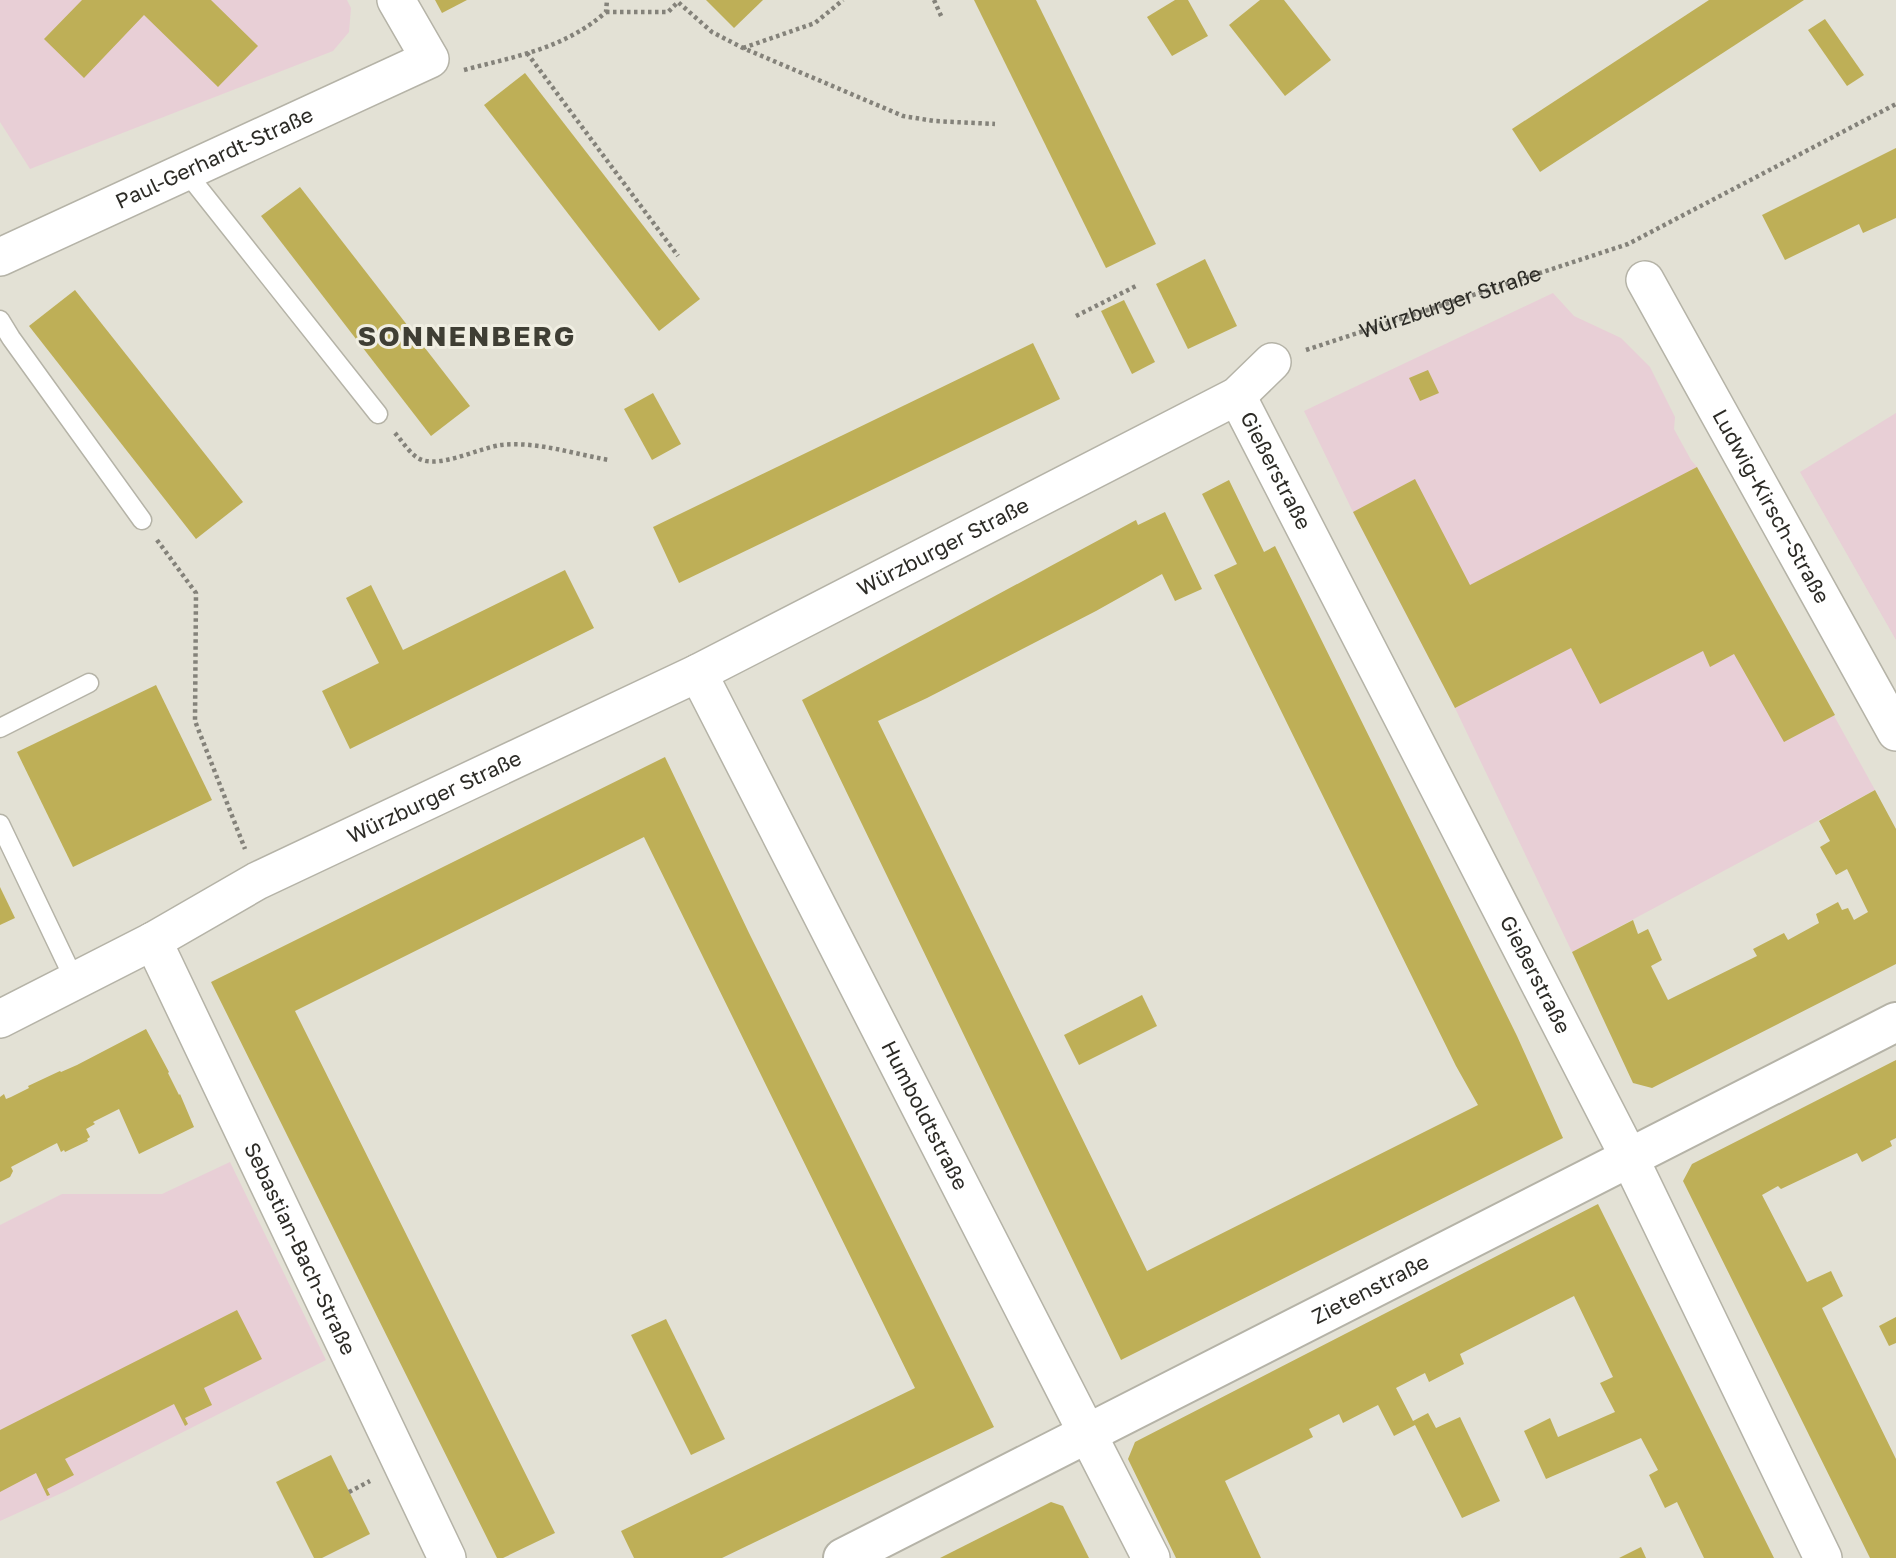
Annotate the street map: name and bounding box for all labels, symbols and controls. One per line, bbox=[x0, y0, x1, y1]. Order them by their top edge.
street label: Paul-Gerhardt-Straße bbox=[111, 101, 317, 214]
street label: Würzburger Straße bbox=[1356, 260, 1544, 343]
district label: SONNENBERG bbox=[358, 319, 576, 352]
street label: Ludwig-Kirsch-Straße bbox=[1707, 404, 1836, 608]
street label: Gießerstraße bbox=[1235, 407, 1317, 534]
street label: Würzburger Straße bbox=[852, 491, 1033, 601]
street label: Würzburger Straße bbox=[343, 744, 525, 849]
street label: Gießerstraße bbox=[1495, 911, 1577, 1038]
street label: Humboldtstraße bbox=[876, 1036, 974, 1194]
street label: Sebastian-Bach-Straße bbox=[239, 1138, 362, 1359]
street label: Zietenstraße bbox=[1307, 1248, 1433, 1329]

